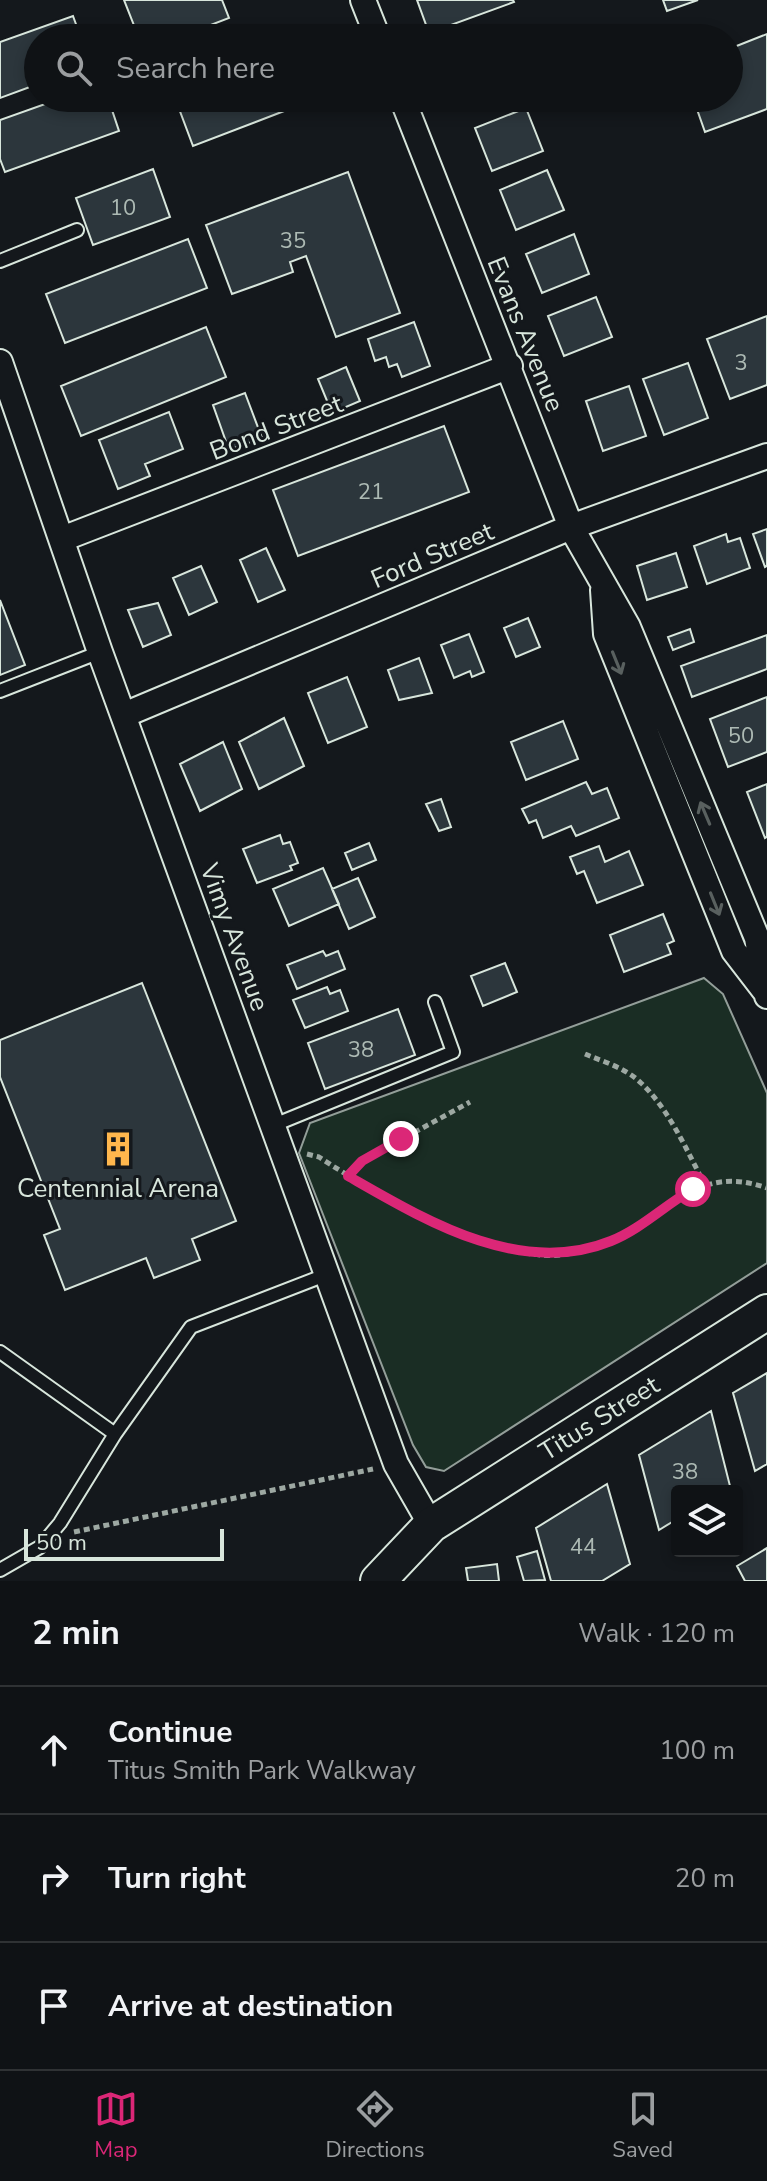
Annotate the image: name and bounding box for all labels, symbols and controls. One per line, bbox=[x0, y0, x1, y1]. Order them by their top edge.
search box bbox=[24, 24, 743, 112]
icon: search bbox=[52, 46, 96, 90]
text: Search here bbox=[116, 48, 275, 89]
house number: 10 bbox=[110, 193, 136, 223]
house number: 35 bbox=[280, 226, 306, 256]
street label: Evans Avenue bbox=[479, 251, 573, 417]
house number: 3 bbox=[734, 348, 748, 378]
street label: Bond Street bbox=[205, 386, 348, 469]
house number: 21 bbox=[358, 477, 384, 507]
street label: Ford Street bbox=[365, 514, 500, 597]
one-way arrow bbox=[611, 650, 625, 675]
house number: 50 bbox=[728, 721, 754, 751]
one-way arrow bbox=[697, 801, 711, 826]
street label: Vimy Avenue bbox=[191, 858, 277, 1016]
one-way arrow bbox=[709, 891, 723, 916]
house number: 38 bbox=[348, 1035, 374, 1065]
route end bbox=[383, 1121, 419, 1157]
building icon: Centennial Arena bbox=[99, 1130, 137, 1168]
place label: Centennial Arena bbox=[17, 1171, 219, 1206]
route start bbox=[675, 1171, 711, 1207]
street label: Titus Street bbox=[533, 1367, 667, 1469]
house number: 38 bbox=[672, 1457, 698, 1487]
map controls bbox=[671, 1485, 743, 1557]
button: layers bbox=[671, 1485, 743, 1557]
scale bar bbox=[24, 1525, 224, 1561]
text: 50 m bbox=[36, 1528, 87, 1558]
house number: 44 bbox=[570, 1532, 596, 1562]
text: 2 min bbox=[32, 1610, 120, 1656]
text: Walk · 120 m bbox=[578, 1616, 735, 1651]
text: Continue bbox=[108, 1712, 233, 1753]
icon: ahead bbox=[32, 1728, 76, 1772]
text: 100 m bbox=[659, 1733, 735, 1768]
text: Titus Smith Park Walkway bbox=[108, 1753, 416, 1788]
icon: right bbox=[32, 1856, 76, 1900]
text: Turn right bbox=[108, 1858, 246, 1899]
text: 20 m bbox=[675, 1861, 735, 1896]
icon: arrive bbox=[32, 1984, 76, 2028]
text: Arrive at destination bbox=[108, 1986, 393, 2027]
tab: Map bbox=[94, 2087, 138, 2165]
tab: Directions bbox=[326, 2087, 425, 2165]
tab: Saved bbox=[612, 2087, 673, 2165]

